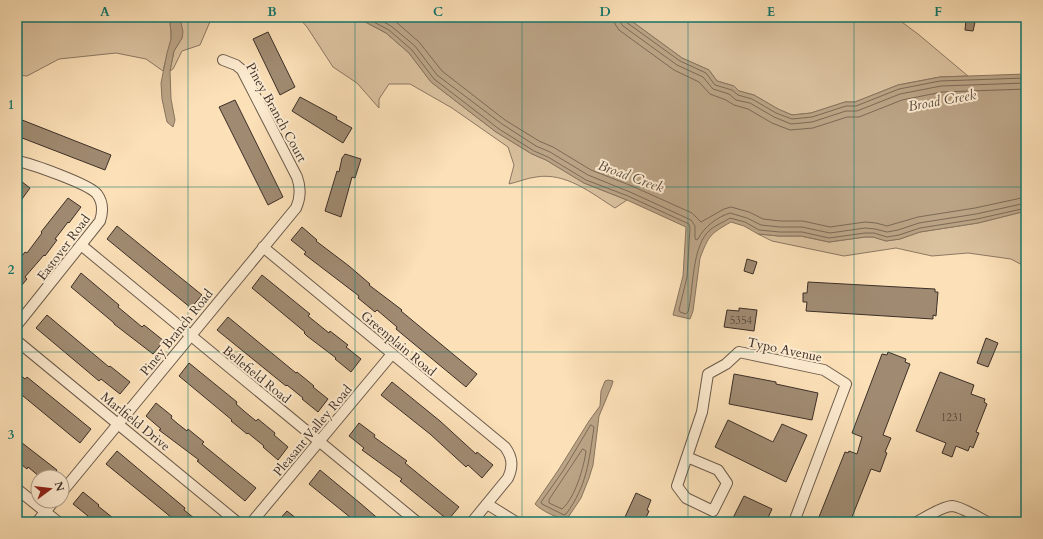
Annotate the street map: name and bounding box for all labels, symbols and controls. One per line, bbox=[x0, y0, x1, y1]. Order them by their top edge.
text: A bbox=[100, 3, 110, 21]
text: B bbox=[267, 3, 277, 21]
text: C bbox=[433, 3, 443, 21]
text: D bbox=[599, 3, 611, 21]
text: E bbox=[767, 3, 775, 21]
text: F bbox=[934, 3, 942, 21]
street label: Piney Branch Court bbox=[241, 60, 311, 165]
water label: Broad Creek bbox=[907, 85, 978, 116]
text: 1 bbox=[8, 96, 14, 114]
water label: Broad Creek bbox=[595, 156, 667, 197]
street label: Eastover Road bbox=[33, 211, 95, 284]
text: 2 bbox=[8, 261, 15, 279]
street label: Piney Branch Road bbox=[136, 285, 217, 380]
street label: Greenplain Road bbox=[357, 307, 440, 381]
house number: 5354 bbox=[730, 313, 753, 328]
street label: Typo Avenue bbox=[746, 333, 824, 367]
street label: Bellefield Road bbox=[219, 342, 294, 408]
street label: Pleasant Valley Road bbox=[269, 381, 356, 480]
street label: Marlfield Drive bbox=[97, 388, 174, 455]
house number: 1231 bbox=[941, 410, 963, 425]
text: 3 bbox=[8, 426, 15, 444]
north arrow bbox=[30, 469, 70, 509]
text: N bbox=[51, 480, 68, 494]

